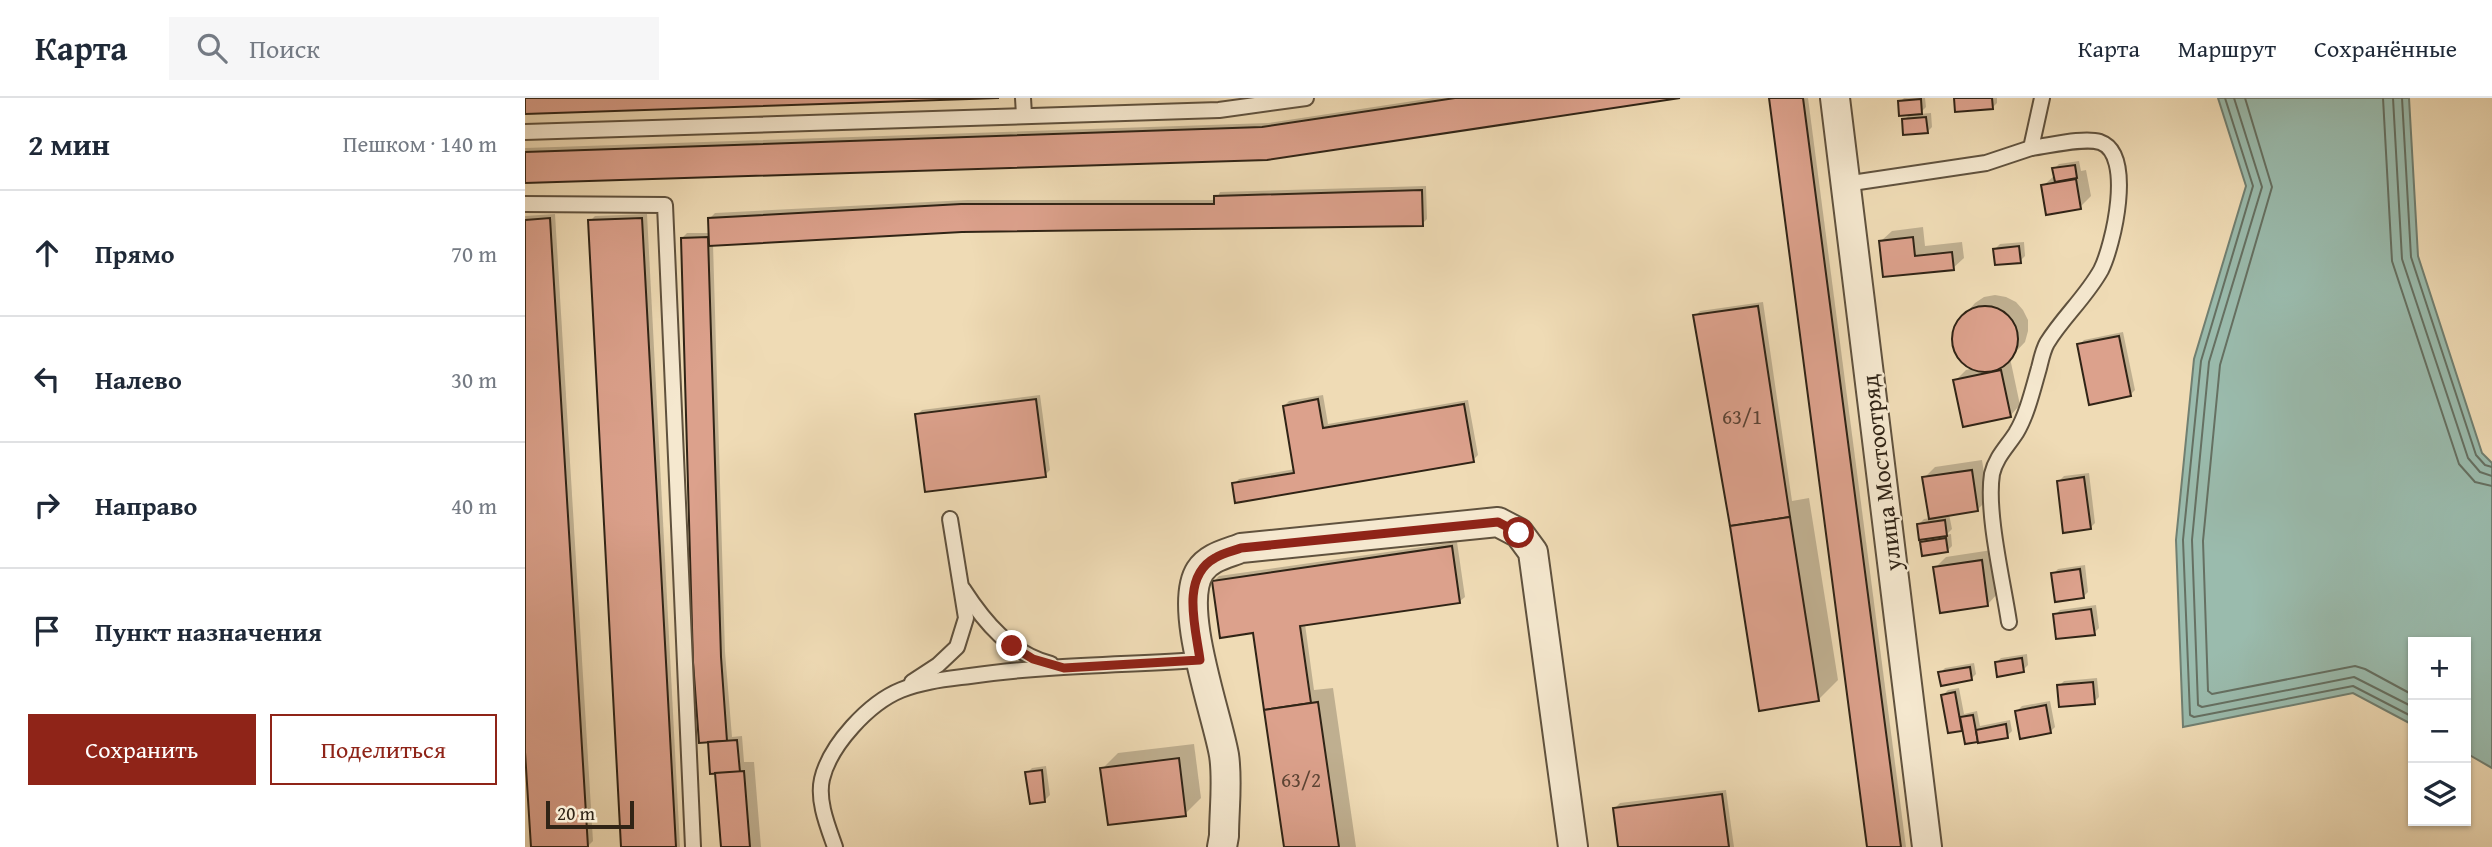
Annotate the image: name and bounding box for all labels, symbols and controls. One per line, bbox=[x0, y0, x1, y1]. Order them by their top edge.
search box bbox=[169, 17, 659, 80]
text: Карта bbox=[35, 24, 127, 72]
icon: search bbox=[193, 29, 231, 67]
text: Поиск bbox=[249, 29, 320, 68]
text: Карта bbox=[2078, 31, 2140, 66]
text: Маршрут bbox=[2178, 31, 2276, 66]
text: Сохранённые bbox=[2314, 31, 2457, 66]
text: 2 мин bbox=[28, 122, 110, 166]
text: Пешком · 140 m bbox=[343, 127, 497, 160]
icon: ahead bbox=[28, 234, 66, 272]
text: Прямо bbox=[95, 234, 175, 273]
text: 70 m bbox=[451, 237, 497, 270]
icon: left bbox=[28, 360, 66, 398]
text: Налево bbox=[95, 360, 182, 399]
text: 30 m bbox=[451, 363, 497, 396]
street label: улица Мостоотряд bbox=[1852, 373, 1911, 574]
house number: 63/1 bbox=[1722, 401, 1762, 432]
icon: right bbox=[28, 486, 66, 524]
text: Направо bbox=[95, 486, 197, 525]
text: 40 m bbox=[451, 489, 497, 522]
route start bbox=[1503, 517, 1534, 548]
icon: arrive bbox=[28, 612, 66, 650]
text: Пункт назначения bbox=[95, 612, 322, 651]
route end bbox=[996, 630, 1027, 661]
map controls bbox=[2408, 637, 2471, 826]
button: + bbox=[2408, 637, 2471, 700]
button: − bbox=[2408, 700, 2471, 763]
button: Сохранить bbox=[28, 714, 256, 785]
button: Поделиться bbox=[270, 714, 497, 785]
button: layers bbox=[2408, 763, 2471, 826]
house number: 63/2 bbox=[1281, 764, 1321, 795]
scale bar bbox=[546, 798, 633, 830]
text: 20 m bbox=[557, 799, 595, 827]

